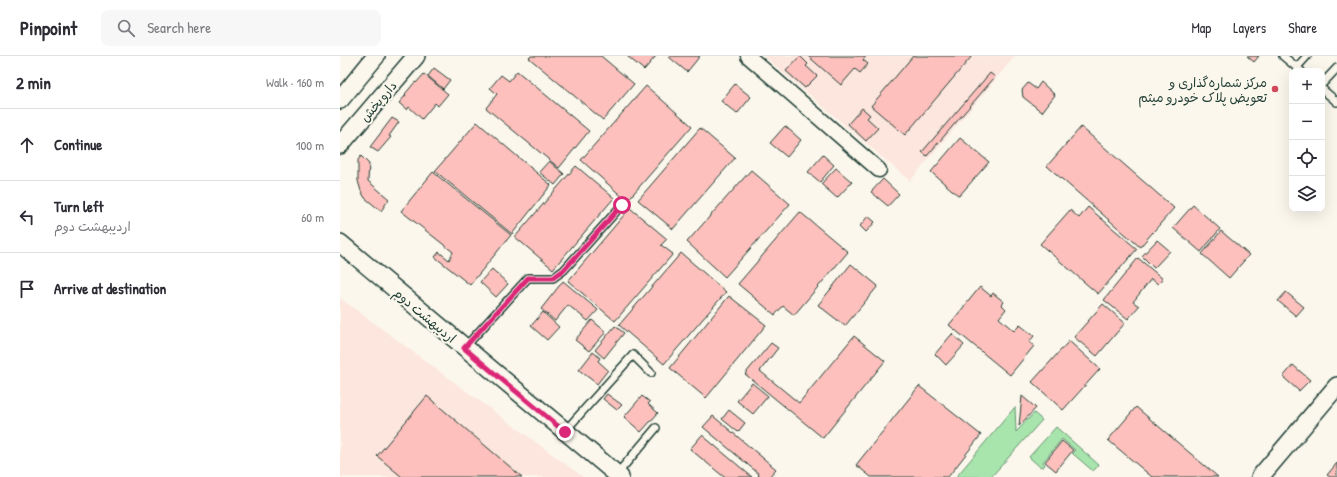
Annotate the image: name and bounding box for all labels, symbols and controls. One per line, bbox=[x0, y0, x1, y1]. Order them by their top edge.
search box bbox=[101, 10, 381, 46]
text: Pinpoint bbox=[20, 15, 77, 41]
icon: search bbox=[115, 17, 137, 39]
text: Search here bbox=[147, 17, 211, 38]
text: Map bbox=[1191, 18, 1211, 37]
text: Layers bbox=[1233, 18, 1266, 37]
text: Share bbox=[1288, 18, 1317, 37]
map controls bbox=[1289, 68, 1325, 212]
button: + bbox=[1289, 68, 1325, 104]
text: 2 min bbox=[16, 71, 51, 94]
text: Walk · 160 m bbox=[266, 73, 324, 91]
place label: مرکز شماره‌گذاری و تعویض پلاک خودرو میثم bbox=[1138, 73, 1267, 108]
street label: داروپخش bbox=[355, 77, 401, 126]
marker: مرکز شماره‌گذاری و تعویض پلاک خودرو میثم bbox=[1270, 84, 1280, 94]
button: − bbox=[1289, 104, 1325, 140]
icon: ahead bbox=[16, 134, 38, 156]
text: Continue bbox=[54, 134, 102, 155]
text: 100 m bbox=[296, 136, 324, 154]
button: locate bbox=[1289, 140, 1325, 176]
button: layers bbox=[1289, 176, 1325, 212]
text: Turn left bbox=[54, 196, 104, 217]
route start bbox=[613, 196, 631, 214]
icon: left bbox=[16, 206, 38, 228]
text: 60 m bbox=[301, 208, 324, 226]
text: اردیبهشت دوم bbox=[54, 217, 131, 235]
icon: arrive bbox=[16, 278, 38, 300]
text: Arrive at destination bbox=[54, 278, 166, 299]
street label: اردیبهشت دوم bbox=[389, 283, 460, 348]
route end bbox=[556, 423, 574, 441]

